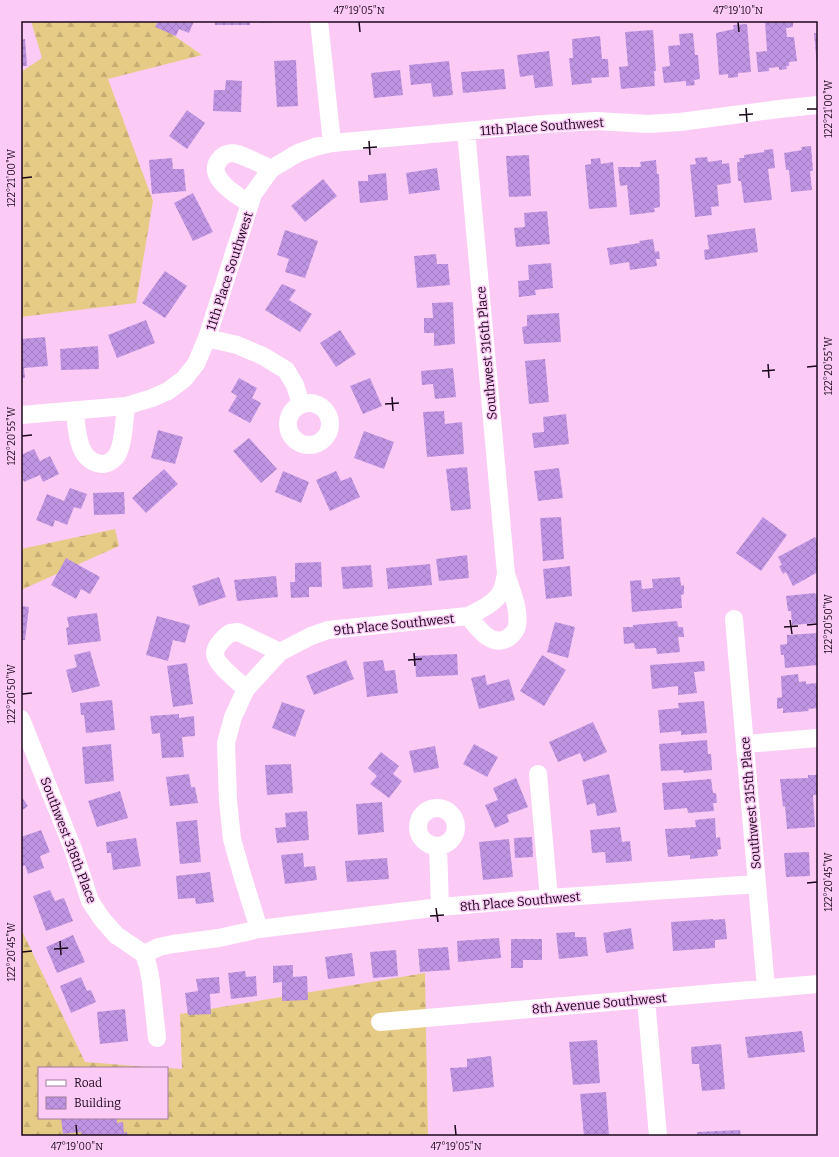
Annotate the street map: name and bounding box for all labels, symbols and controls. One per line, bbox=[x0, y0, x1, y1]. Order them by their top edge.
text: 47°19'05"N bbox=[333, 5, 385, 17]
text: 47°19'10"N bbox=[713, 5, 763, 17]
text: 122°21'00"W bbox=[823, 79, 835, 138]
street label: 11th Place Southwest bbox=[480, 115, 605, 138]
text: 122°21'00"W bbox=[6, 148, 18, 207]
street label: 11th Place Southwest bbox=[203, 210, 256, 332]
street label: Southwest 316th Place bbox=[473, 286, 500, 420]
text: 122°20'55"W bbox=[823, 336, 835, 395]
text: 122°20'55"W bbox=[6, 406, 18, 465]
text: 122°20'50"W bbox=[823, 594, 835, 654]
street label: 9th Place Southwest bbox=[333, 611, 455, 638]
text: 122°20'50"W bbox=[6, 664, 18, 724]
street label: Southwest 315th Place bbox=[737, 736, 764, 870]
street label: Southwest 318th Place bbox=[38, 775, 99, 905]
text: 122°20'45"W bbox=[823, 852, 835, 911]
street label: 8th Place Southwest bbox=[459, 889, 581, 914]
text: 122°20'45"W bbox=[6, 922, 18, 981]
street label: 8th Avenue Southwest bbox=[531, 990, 667, 1017]
legend bbox=[38, 1067, 168, 1119]
text: Road bbox=[74, 1076, 102, 1090]
text: Building bbox=[74, 1096, 121, 1110]
text: 47°19'00"N bbox=[51, 1141, 103, 1153]
text: 47°19'05"N bbox=[430, 1141, 482, 1153]

